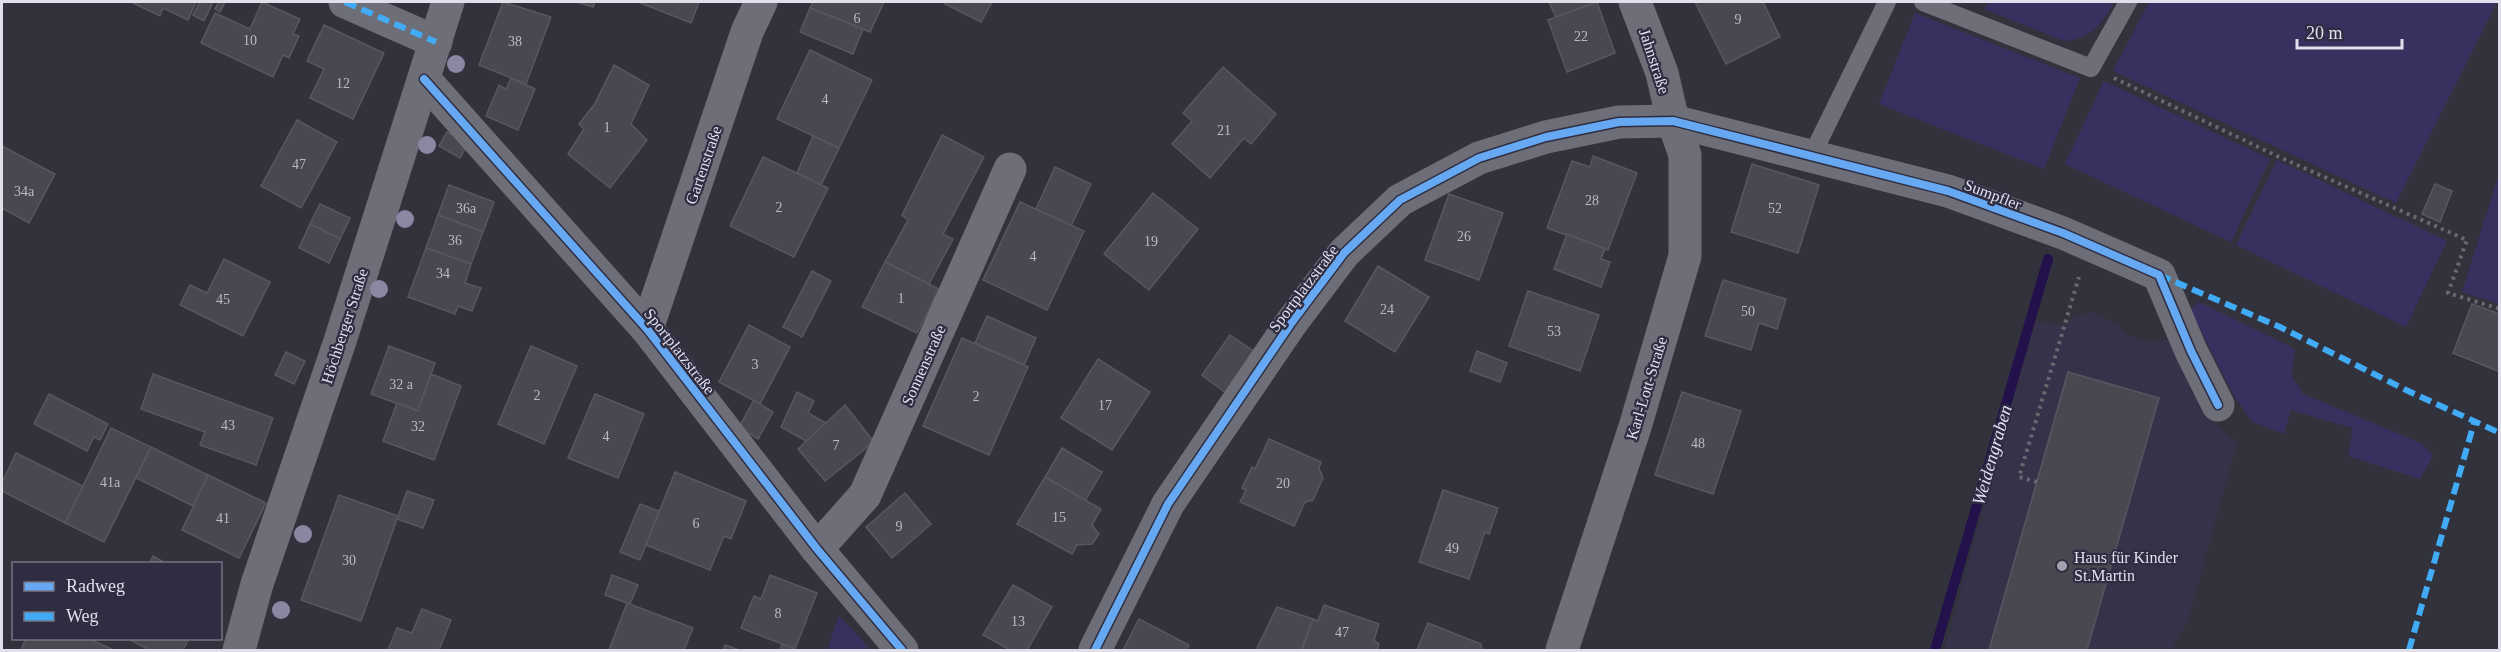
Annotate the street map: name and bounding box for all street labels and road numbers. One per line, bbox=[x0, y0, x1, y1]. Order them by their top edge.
street label: Jahnstraße bbox=[1636, 26, 1673, 96]
street label: Gartenstraße bbox=[682, 124, 725, 207]
street label: Sumpfler bbox=[1962, 176, 2024, 214]
street label: Sportplatzstraße bbox=[1265, 242, 1342, 336]
street label: Höchberger Straße bbox=[318, 266, 372, 386]
street label: Sportplatzstraße bbox=[640, 305, 718, 398]
street label: Sonnenstraße bbox=[898, 322, 949, 408]
street label: Karl-Lott-Straße bbox=[1623, 335, 1670, 442]

